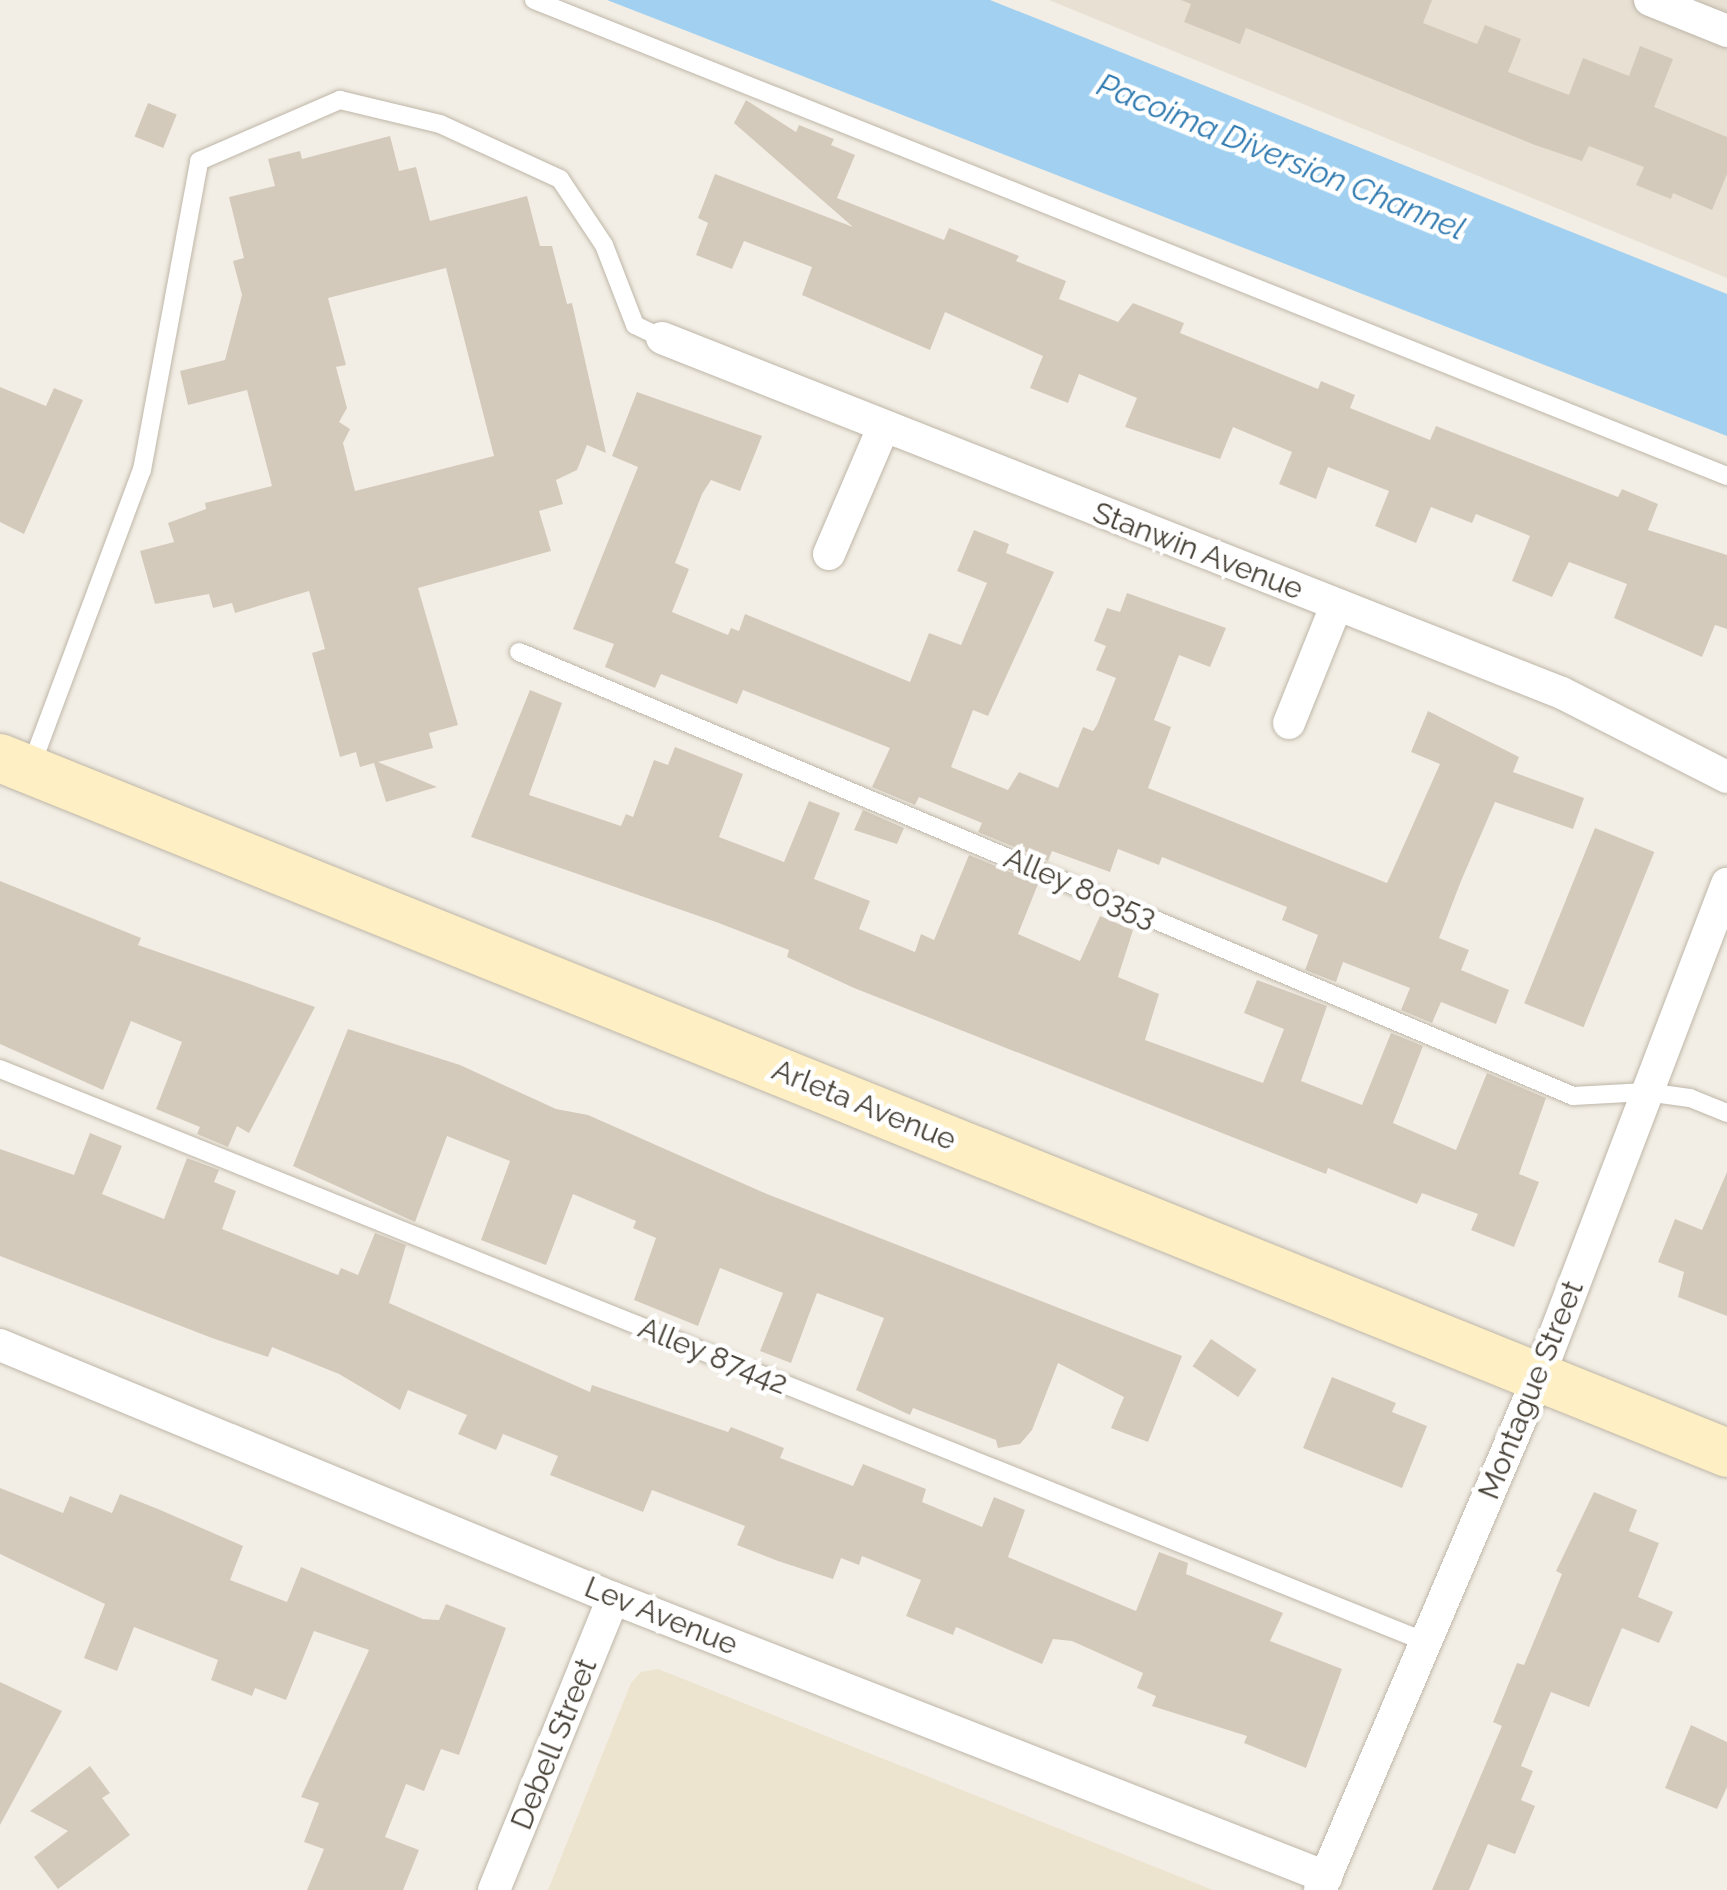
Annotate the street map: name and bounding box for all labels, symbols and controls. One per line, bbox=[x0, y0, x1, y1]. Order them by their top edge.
water label: Pacoima Diversion Channel bbox=[1092, 66, 1470, 248]
street label: Stanwin Avenue bbox=[1088, 494, 1308, 608]
street label: Alley 80353 bbox=[998, 840, 1162, 936]
street label: Arleta Avenue bbox=[767, 1052, 961, 1158]
street label: Montague Street bbox=[1471, 1276, 1591, 1504]
street label: Alley 87442 bbox=[633, 1310, 793, 1402]
street label: Lev Avenue bbox=[579, 1569, 743, 1663]
street label: Debell Street bbox=[503, 1653, 605, 1835]

